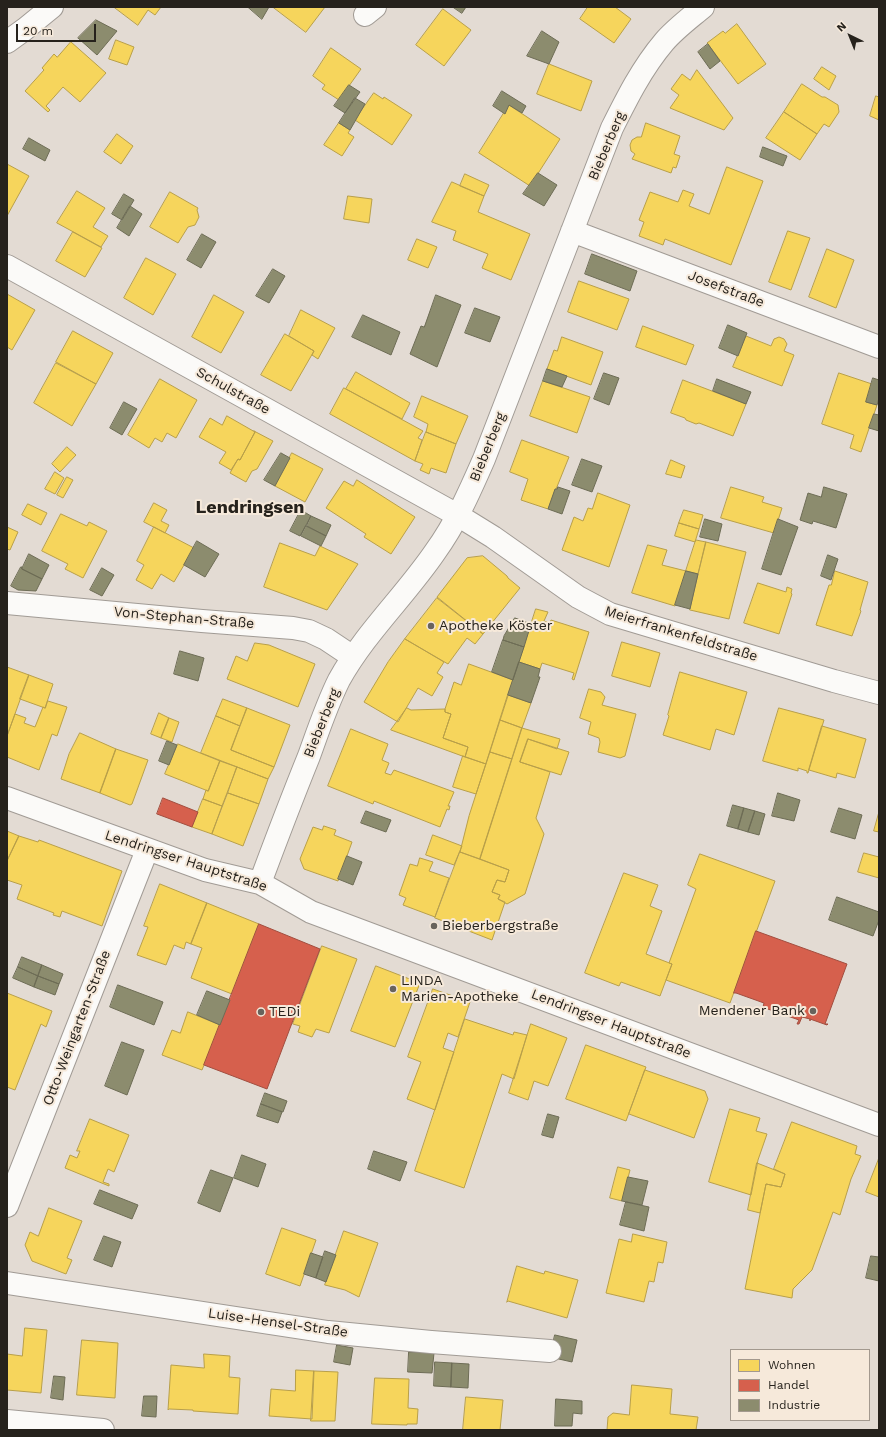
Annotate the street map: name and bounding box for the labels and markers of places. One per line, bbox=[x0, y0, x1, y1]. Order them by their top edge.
place label: Apotheke Köster bbox=[439, 618, 552, 634]
marker: Apotheke Köster bbox=[426, 621, 436, 631]
place label: Bieberbergstraße bbox=[442, 918, 559, 934]
marker: Bieberbergstraße bbox=[429, 921, 439, 931]
place label: LINDA Marien-Apotheke bbox=[401, 973, 518, 1006]
marker: LINDA Marien-Apotheke bbox=[388, 984, 398, 994]
place label: Mendener Bank bbox=[699, 1003, 805, 1019]
place label: TEDi bbox=[269, 1004, 300, 1020]
marker: Mendener Bank bbox=[808, 1006, 818, 1016]
marker: TEDi bbox=[256, 1007, 266, 1017]

